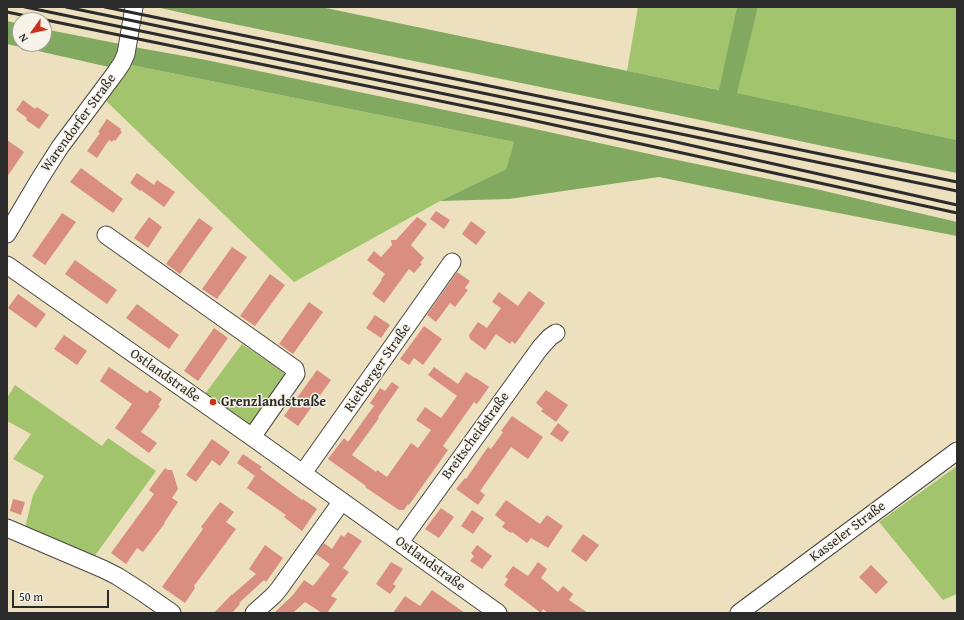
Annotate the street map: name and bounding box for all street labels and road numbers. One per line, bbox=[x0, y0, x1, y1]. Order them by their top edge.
street label: Warendorfer Straße bbox=[38, 71, 120, 175]
street label: Rietberger Straße bbox=[341, 320, 415, 416]
street label: Ostlandstraße bbox=[126, 345, 204, 407]
street label: Breitscheidstraße bbox=[439, 389, 513, 483]
street label: Kasseler Straße bbox=[807, 498, 889, 566]
street label: Ostlandstraße bbox=[392, 533, 468, 595]

